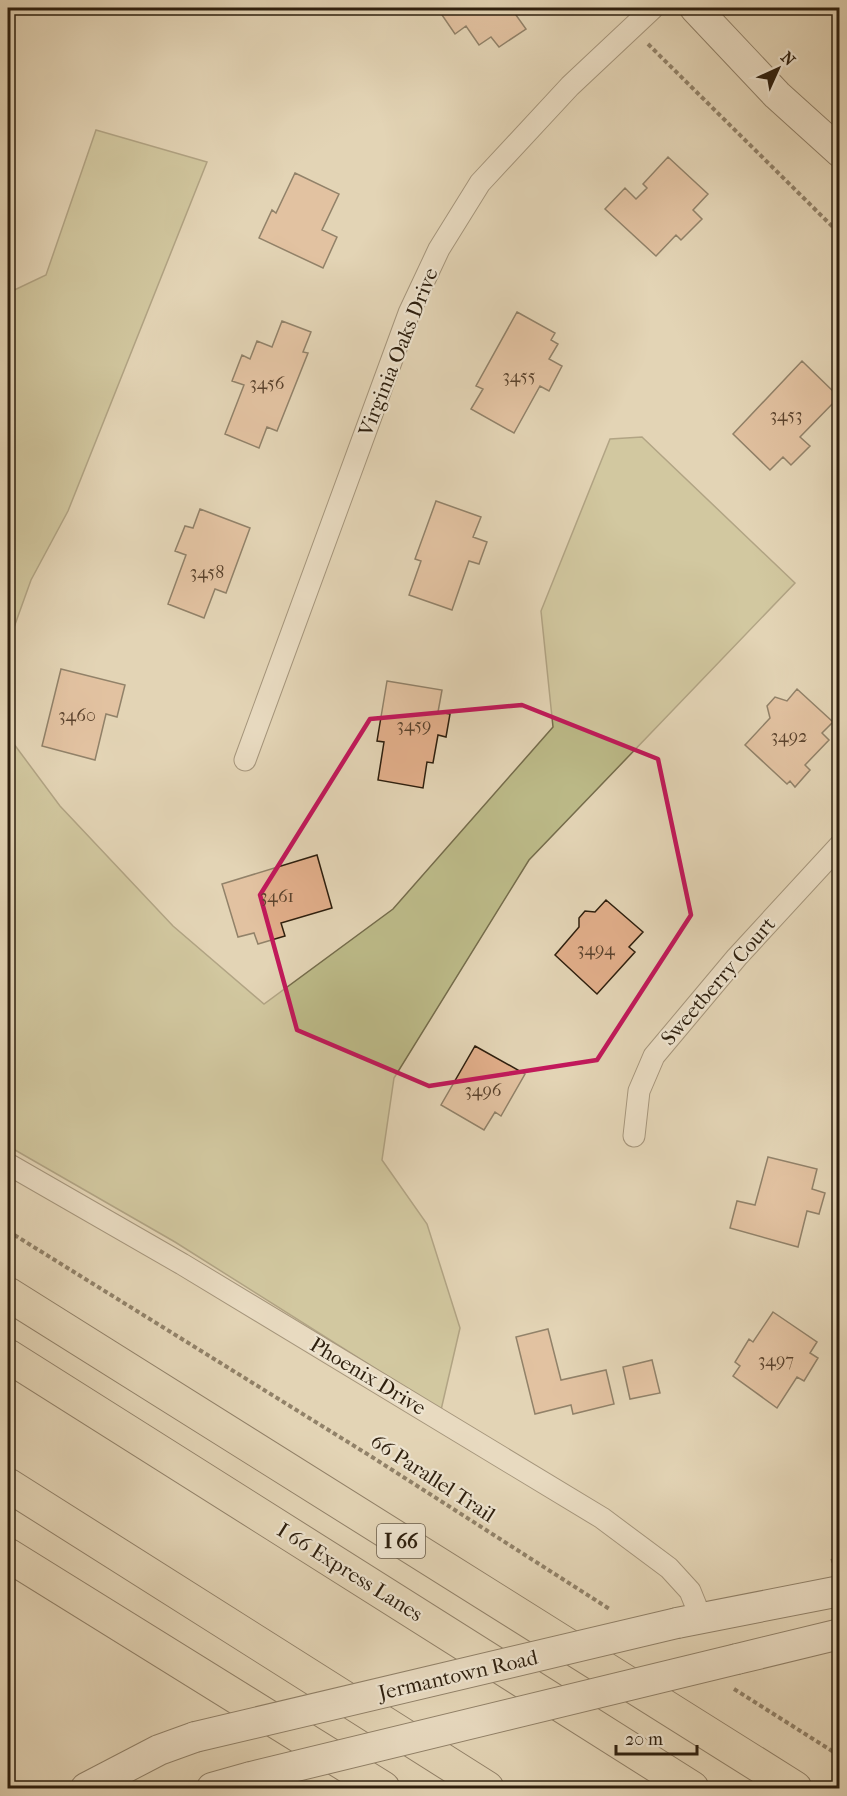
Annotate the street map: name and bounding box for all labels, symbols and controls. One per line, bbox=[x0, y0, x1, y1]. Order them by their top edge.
north arrow bbox=[748, 39, 808, 99]
text: N bbox=[777, 48, 800, 70]
street label: Virginia Oaks Drive bbox=[353, 264, 443, 441]
house number: 3455 bbox=[502, 366, 536, 387]
house number: 3456 bbox=[249, 373, 285, 394]
house number: 3453 bbox=[770, 405, 802, 426]
house number: 3458 bbox=[190, 562, 224, 583]
house number: 3460 bbox=[58, 705, 96, 726]
house number: 3459 bbox=[397, 715, 431, 736]
house number: 3492 bbox=[771, 726, 807, 747]
house number: 3461 bbox=[260, 886, 294, 907]
street label: Sweetberry Court bbox=[656, 912, 780, 1050]
house number: 3494 bbox=[577, 939, 615, 960]
house number: 3496 bbox=[464, 1080, 502, 1101]
street label: Phoenix Drive bbox=[306, 1332, 430, 1420]
house number: 3497 bbox=[758, 1350, 794, 1371]
street label: 66 Parallel Trail bbox=[366, 1429, 500, 1527]
street label: I 66 Express Lanes bbox=[273, 1518, 427, 1627]
road number: I 66 bbox=[377, 1524, 425, 1558]
street label: Jermantown Road bbox=[374, 1645, 541, 1705]
scale bar bbox=[616, 1718, 697, 1756]
text: 20 m bbox=[625, 1729, 663, 1750]

